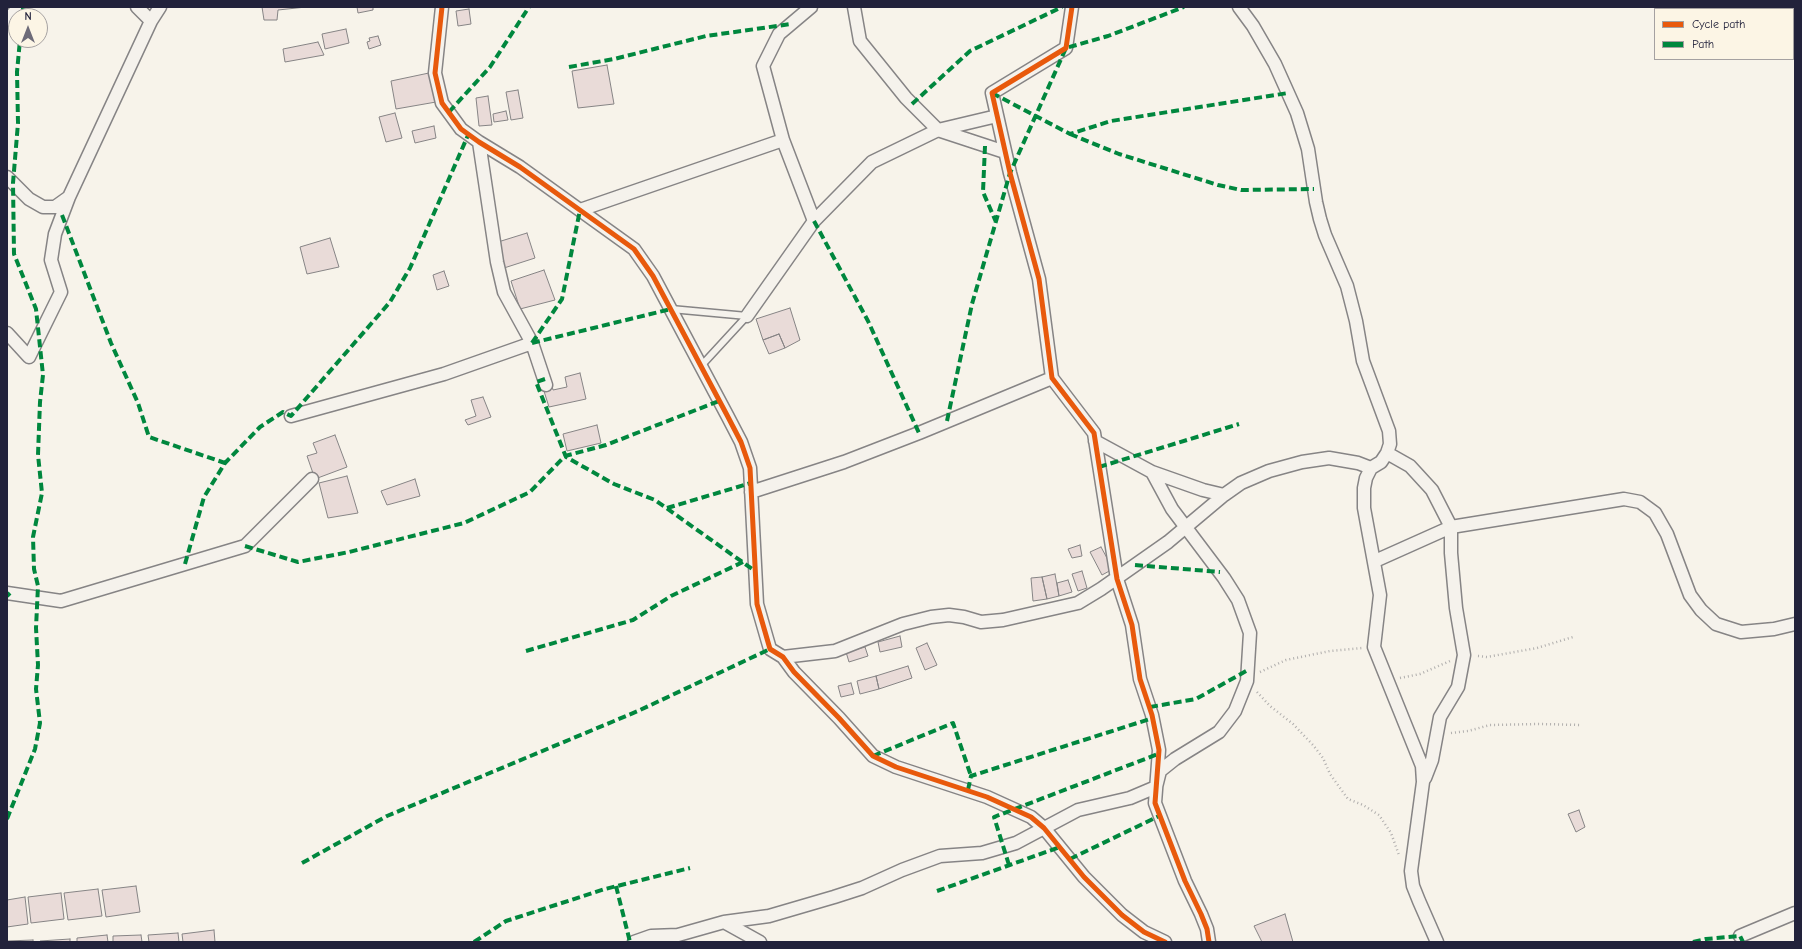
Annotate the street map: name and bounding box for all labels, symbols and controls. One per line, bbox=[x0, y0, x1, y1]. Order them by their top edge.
north arrow bbox=[8, 8, 48, 48]
legend bbox=[1654, 8, 1794, 60]
text: N bbox=[24, 10, 32, 23]
text: Cycle path bbox=[1692, 17, 1745, 31]
text: Path bbox=[1692, 37, 1714, 51]

